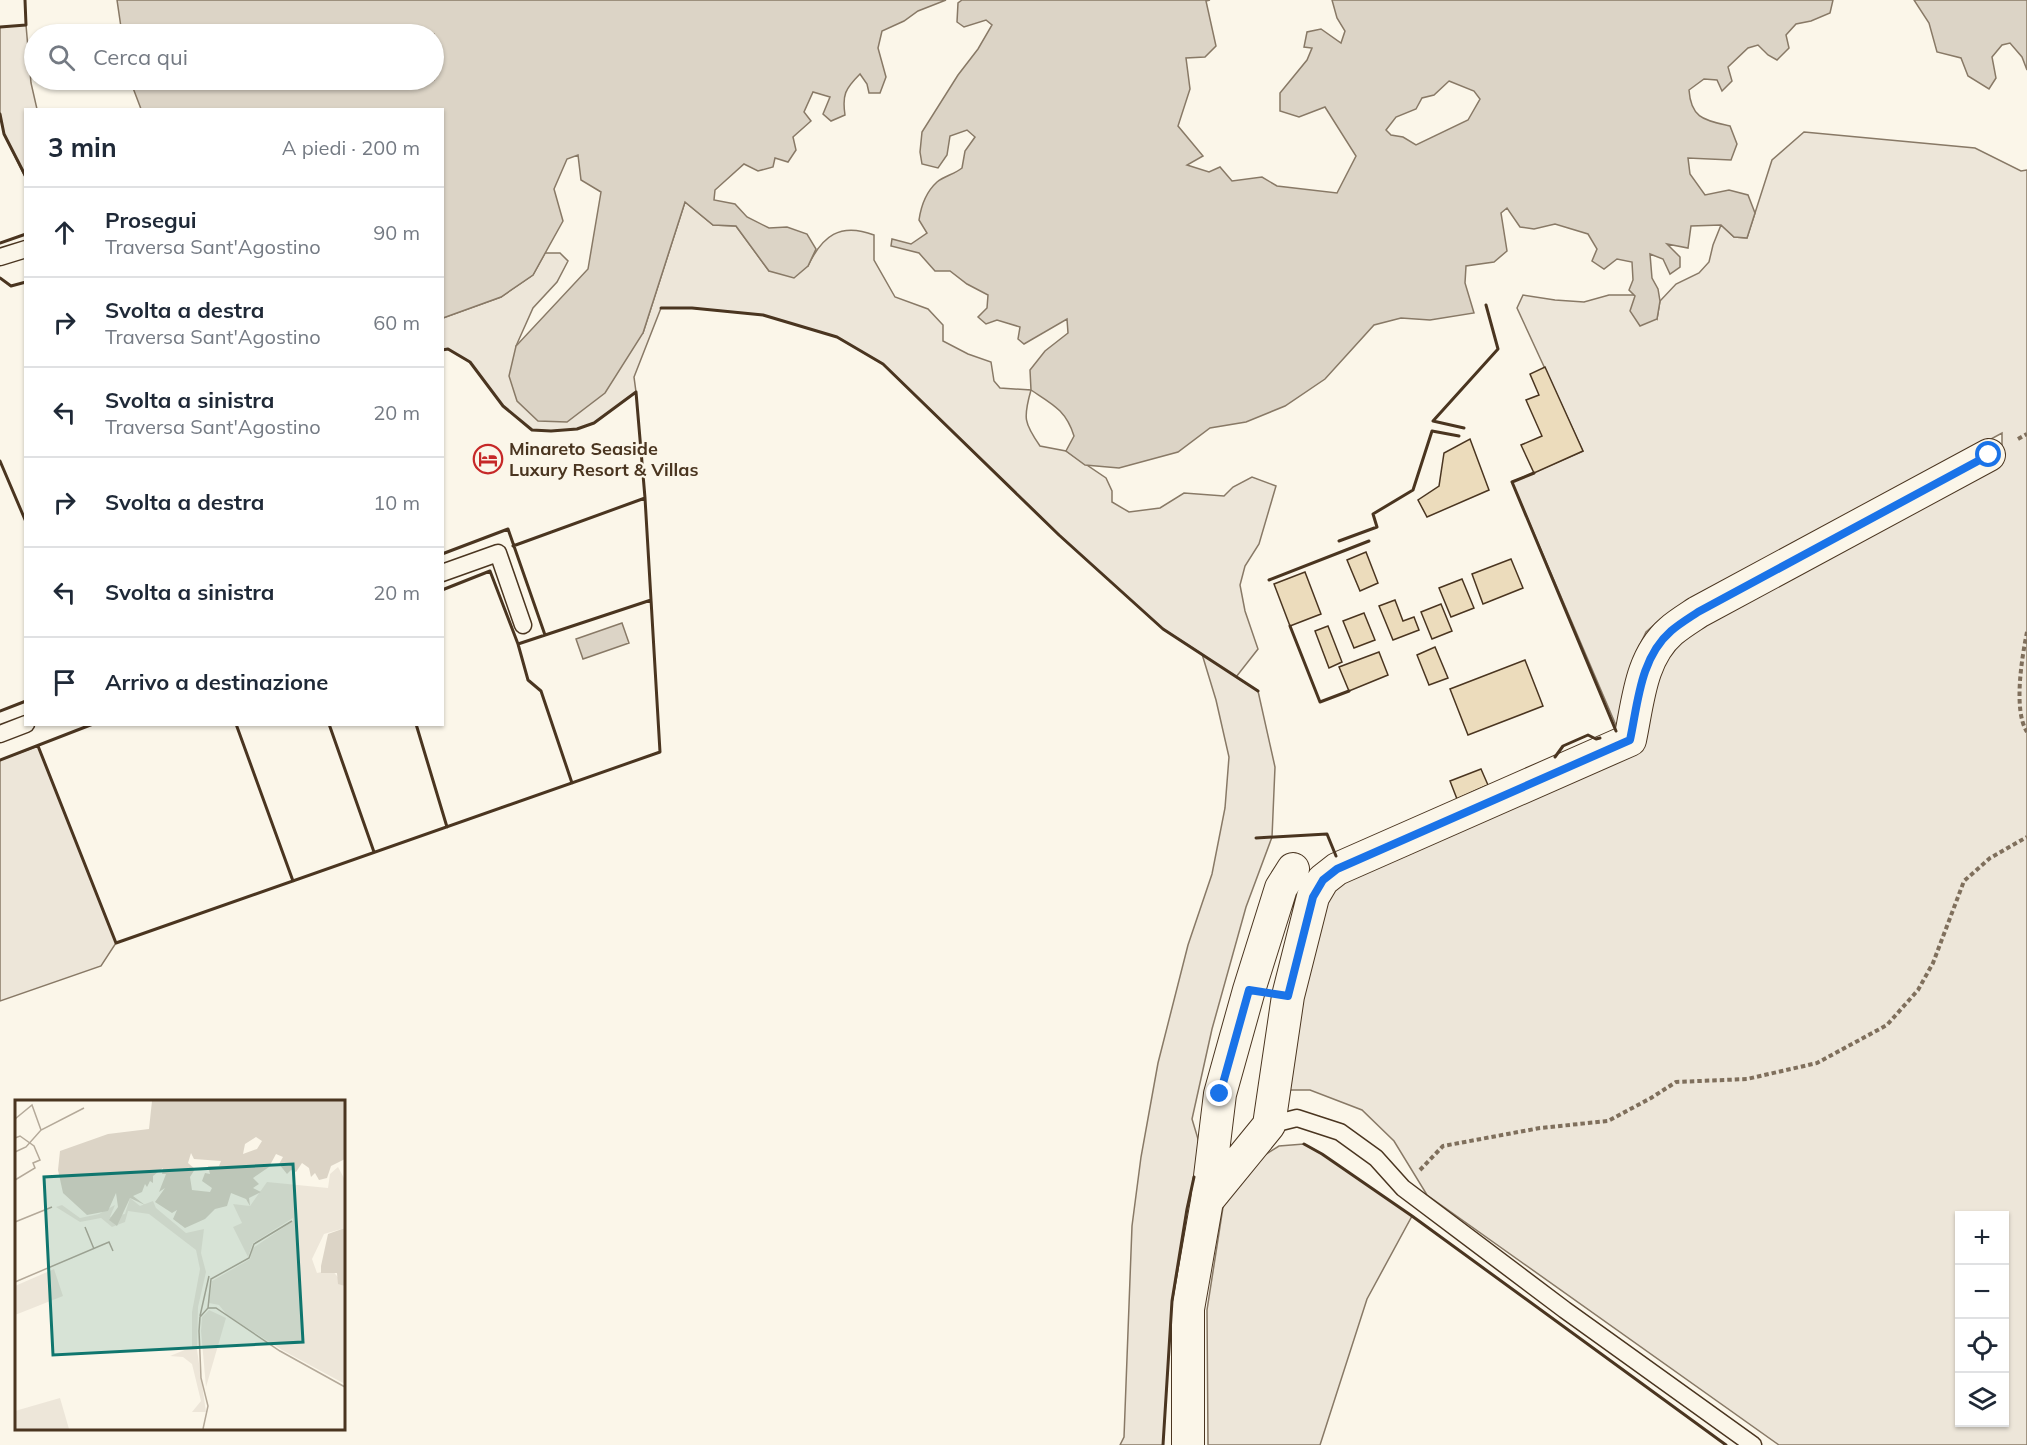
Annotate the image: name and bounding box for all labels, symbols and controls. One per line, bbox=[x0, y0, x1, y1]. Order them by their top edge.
search box bbox=[24, 24, 444, 90]
icon: search bbox=[45, 41, 78, 74]
text: Cerca qui bbox=[93, 43, 188, 71]
text: 3 min bbox=[48, 131, 117, 164]
text: A piedi · 200 m bbox=[282, 135, 420, 160]
text: Prosegui bbox=[105, 206, 197, 234]
icon: ahead bbox=[48, 216, 81, 249]
text: 90 m bbox=[373, 220, 420, 245]
text: Traversa Sant'Agostino bbox=[105, 234, 321, 259]
text: Svolta a destra bbox=[105, 296, 264, 324]
icon: right bbox=[48, 306, 81, 339]
text: 60 m bbox=[373, 310, 420, 335]
text: Traversa Sant'Agostino bbox=[105, 324, 321, 349]
text: Svolta a sinistra bbox=[105, 386, 274, 414]
icon: left bbox=[48, 396, 81, 429]
text: 20 m bbox=[373, 400, 420, 425]
text: Traversa Sant'Agostino bbox=[105, 414, 321, 439]
place label: Minareto Seaside Luxury Resort & Villas bbox=[509, 437, 698, 481]
route start bbox=[1975, 441, 2001, 467]
hotel icon: Minareto Seaside Luxury Resort & Villas bbox=[472, 443, 504, 475]
icon: right bbox=[48, 486, 81, 519]
text: Svolta a destra bbox=[105, 488, 264, 516]
text: 10 m bbox=[373, 490, 420, 515]
icon: left bbox=[48, 576, 81, 609]
text: Svolta a sinistra bbox=[105, 578, 274, 606]
text: 20 m bbox=[373, 580, 420, 605]
icon: arrive bbox=[48, 666, 81, 699]
text: Arrivo a destinazione bbox=[105, 668, 328, 696]
route end bbox=[1206, 1080, 1232, 1106]
inset map bbox=[15, 1100, 345, 1430]
map controls bbox=[1955, 1211, 2009, 1427]
button: + bbox=[1955, 1211, 2009, 1265]
button: − bbox=[1955, 1265, 2009, 1319]
button: locate bbox=[1955, 1319, 2009, 1373]
button: layers bbox=[1955, 1373, 2009, 1427]

